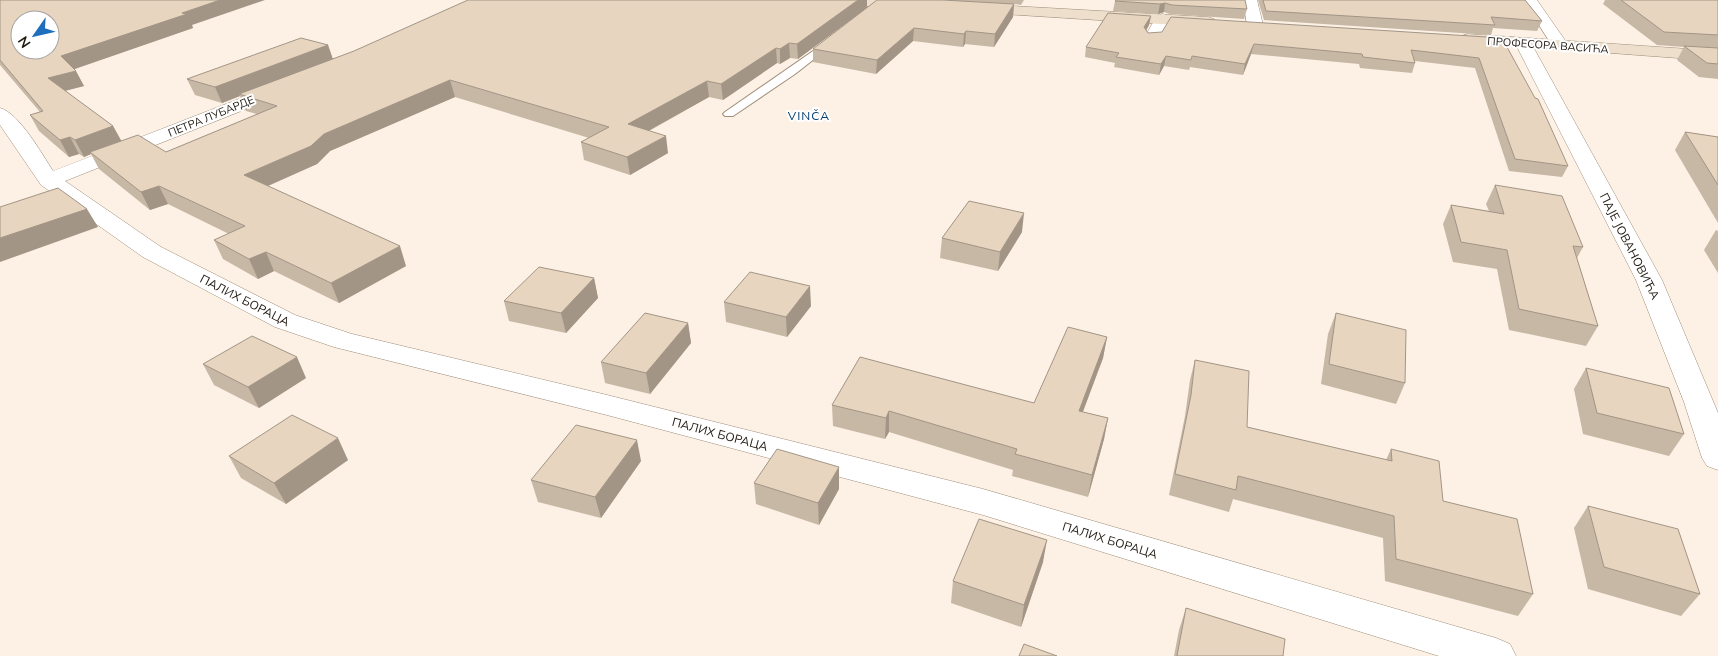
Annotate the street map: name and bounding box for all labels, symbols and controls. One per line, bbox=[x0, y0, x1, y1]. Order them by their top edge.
north arrow bbox=[10, 10, 60, 60]
text: N bbox=[14, 33, 35, 52]
street label: ПРОФЕСОРА ВАСИЋА bbox=[1487, 34, 1609, 56]
street label: ПЕТРА ЛУБАРДЕ bbox=[166, 92, 256, 140]
district label: VINČA bbox=[788, 108, 830, 123]
street label: ПАЈЕ ЈОВАНОВИЋА bbox=[1597, 190, 1663, 302]
street label: ПАЛИХ БОРАЦА bbox=[198, 271, 293, 329]
street label: ПАЛИХ БОРАЦА bbox=[670, 414, 770, 454]
street label: ПАЛИХ БОРАЦА bbox=[1061, 518, 1160, 562]

